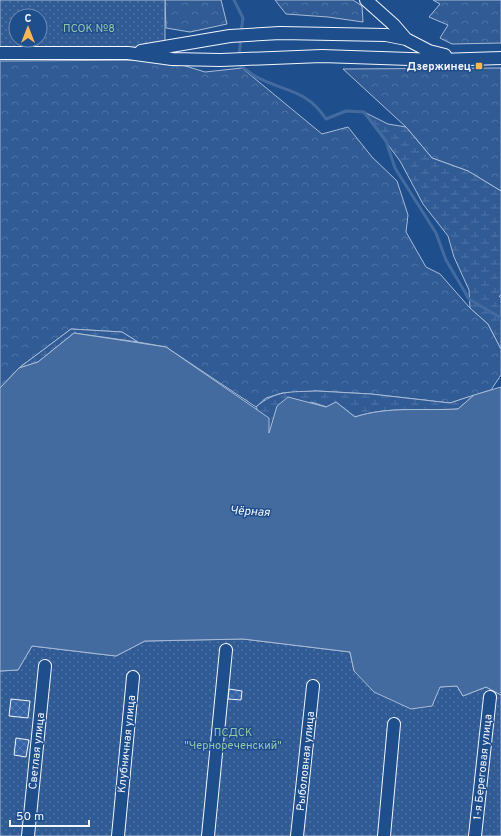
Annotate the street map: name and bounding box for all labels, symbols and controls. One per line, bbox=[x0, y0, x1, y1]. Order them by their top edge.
north arrow bbox=[8, 8, 48, 48]
text: С bbox=[24, 12, 32, 26]
park label: ПСОК №8 bbox=[63, 22, 115, 36]
place label: Дзержинец bbox=[407, 60, 471, 74]
marker: Дзержинец bbox=[474, 61, 484, 71]
water label: Чёрная bbox=[230, 503, 271, 521]
street label: Клубничная улица bbox=[115, 694, 139, 794]
street label: Рыболовная улица bbox=[294, 710, 318, 812]
street label: Светлая улица bbox=[26, 712, 48, 790]
street label: 1-я Береговая улица bbox=[470, 713, 496, 821]
park label: ПСДСК "Чернореченский" bbox=[184, 726, 282, 753]
scale bar bbox=[10, 802, 89, 828]
text: 50 m bbox=[16, 809, 44, 825]

